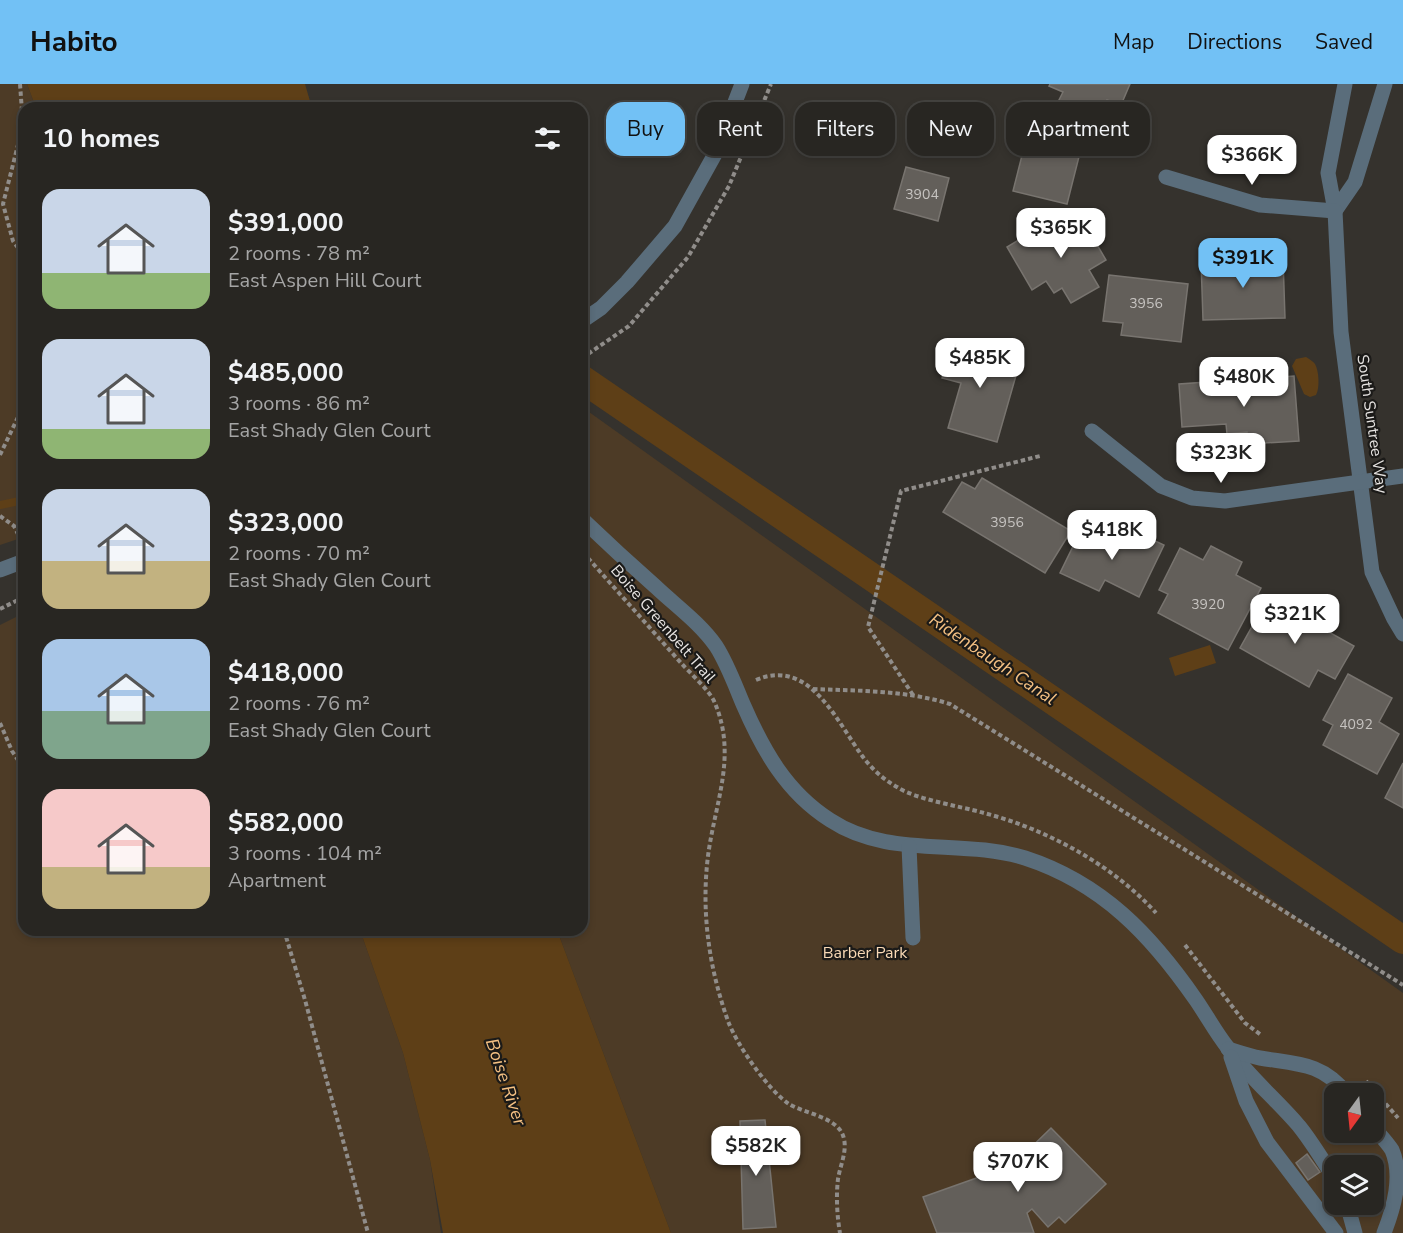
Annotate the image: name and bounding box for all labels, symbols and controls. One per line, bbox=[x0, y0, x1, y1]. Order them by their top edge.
text: Habito bbox=[30, 23, 118, 61]
text: Map bbox=[1113, 28, 1154, 56]
text: Directions bbox=[1187, 28, 1282, 56]
text: Saved bbox=[1315, 28, 1373, 56]
chip: Buy bbox=[606, 102, 685, 156]
chip: Rent bbox=[697, 102, 783, 156]
chip: Filters bbox=[795, 102, 895, 156]
chip: New bbox=[907, 102, 994, 156]
chip: Apartment bbox=[1006, 102, 1150, 156]
text: 10 homes bbox=[42, 121, 160, 156]
icon: filters bbox=[531, 122, 564, 155]
pin: $366K bbox=[1210, 135, 1294, 186]
text: $366K bbox=[1221, 141, 1283, 168]
house number: 3904 bbox=[905, 185, 939, 204]
text: $391,000 bbox=[228, 205, 344, 240]
pin: $365K bbox=[1019, 208, 1103, 259]
icon: home bbox=[90, 213, 162, 285]
text: $365K bbox=[1030, 214, 1092, 241]
pin: $391K bbox=[1201, 238, 1285, 289]
text: 2 rooms · 78 m² bbox=[228, 240, 370, 267]
text: $391K bbox=[1212, 244, 1274, 271]
text: East Aspen Hill Court bbox=[228, 267, 421, 294]
house number: 3956 bbox=[1129, 294, 1163, 313]
pin: $485K bbox=[938, 338, 1022, 389]
text: $485K bbox=[949, 344, 1011, 371]
street label: South Suntree Way bbox=[1351, 353, 1393, 496]
text: $485,000 bbox=[228, 355, 344, 390]
pin: $480K bbox=[1202, 357, 1286, 408]
icon: home bbox=[90, 363, 162, 435]
text: $480K bbox=[1213, 363, 1275, 390]
text: 3 rooms · 86 m² bbox=[228, 390, 370, 417]
text: East Shady Glen Court bbox=[228, 417, 430, 444]
pin: $323K bbox=[1179, 433, 1263, 484]
text: $323K bbox=[1190, 439, 1252, 466]
text: $323,000 bbox=[228, 505, 344, 540]
pin: $418K bbox=[1070, 510, 1154, 561]
icon: home bbox=[90, 513, 162, 585]
house number: 3956 bbox=[990, 513, 1024, 532]
text: $418K bbox=[1081, 516, 1143, 543]
text: 2 rooms · 70 m² bbox=[228, 540, 370, 567]
street label: Boise Greenbelt Trail bbox=[605, 560, 721, 688]
text: East Shady Glen Court bbox=[228, 567, 430, 594]
pin: $321K bbox=[1253, 594, 1337, 645]
house number: 3920 bbox=[1191, 595, 1225, 614]
text: $321K bbox=[1264, 600, 1326, 627]
water label: Ridenbaugh Canal bbox=[925, 608, 1061, 710]
text: $418,000 bbox=[228, 655, 344, 690]
icon: home bbox=[90, 663, 162, 735]
text: 2 rooms · 76 m² bbox=[228, 690, 370, 717]
house number: 4092 bbox=[1339, 715, 1373, 734]
text: East Shady Glen Court bbox=[228, 717, 430, 744]
text: $582,000 bbox=[228, 805, 344, 840]
icon: home bbox=[90, 813, 162, 885]
text: 3 rooms · 104 m² bbox=[228, 840, 382, 867]
text: Apartment bbox=[228, 867, 326, 894]
park label: Barber Park bbox=[823, 942, 908, 964]
water label: Boise River bbox=[480, 1035, 532, 1129]
north arrow bbox=[1324, 1083, 1384, 1143]
map controls bbox=[1324, 1083, 1384, 1215]
pin: $582K bbox=[714, 1126, 798, 1177]
text: $582K bbox=[725, 1132, 787, 1159]
pin: $707K bbox=[976, 1142, 1060, 1193]
text: $707K bbox=[987, 1148, 1049, 1175]
button: layers bbox=[1324, 1155, 1384, 1215]

